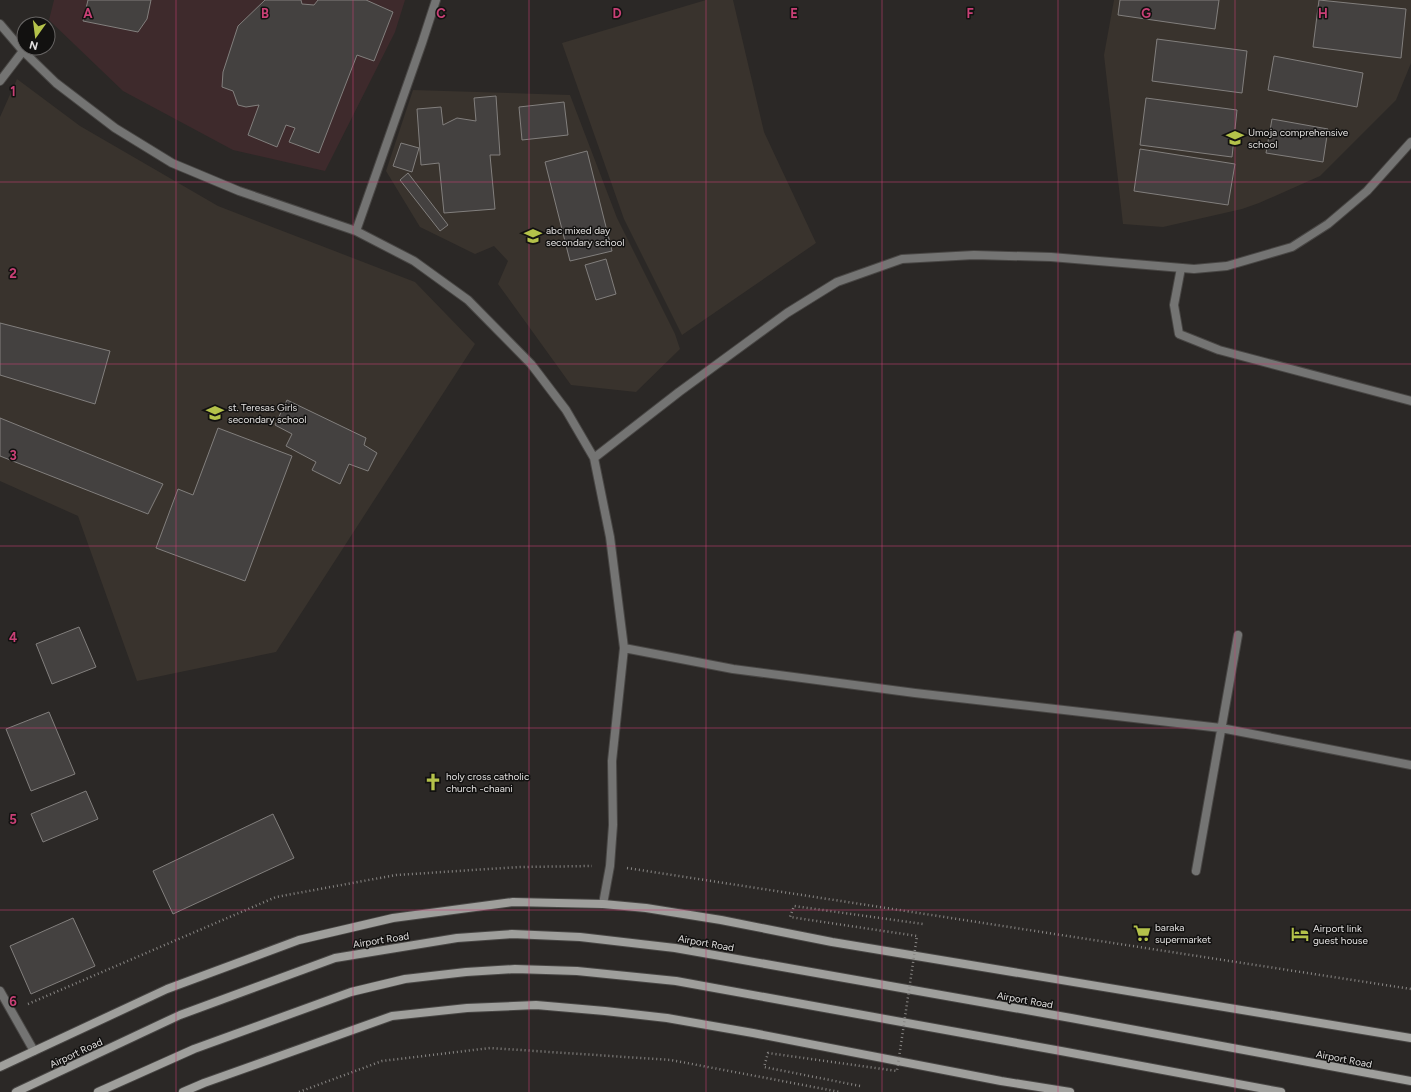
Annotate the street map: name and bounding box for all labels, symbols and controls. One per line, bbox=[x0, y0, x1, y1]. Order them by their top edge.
text: A bbox=[83, 6, 93, 21]
text: B bbox=[261, 6, 269, 21]
text: C bbox=[436, 6, 446, 21]
text: D bbox=[612, 6, 622, 21]
text: E bbox=[790, 6, 798, 21]
text: F bbox=[966, 6, 974, 21]
text: G bbox=[1141, 6, 1151, 21]
text: H bbox=[1318, 6, 1328, 21]
north arrow bbox=[16, 16, 56, 56]
text: N bbox=[28, 38, 39, 53]
text: 1 bbox=[10, 84, 16, 99]
place label: Umoja comprehensive school bbox=[1248, 126, 1349, 151]
school or university icon: Umoja comprehensive school bbox=[1225, 128, 1245, 148]
place label: abc mixed day secondary school bbox=[546, 224, 624, 249]
school or university icon: abc mixed day secondary school bbox=[523, 226, 543, 246]
text: 2 bbox=[9, 266, 17, 281]
place label: st. Teresas Girls secondary school bbox=[228, 401, 306, 426]
school or university icon: st. Teresas Girls secondary school bbox=[205, 403, 225, 423]
text: 3 bbox=[9, 448, 17, 463]
text: 4 bbox=[9, 630, 17, 645]
place label: holy cross catholic church -chaani bbox=[446, 770, 530, 795]
church icon: holy cross catholic church -chaani bbox=[423, 772, 443, 792]
text: 5 bbox=[9, 812, 17, 827]
place label: baraka supermarket bbox=[1155, 921, 1211, 946]
place label: Airport link guest house bbox=[1313, 922, 1368, 947]
supermarket icon: baraka supermarket bbox=[1132, 923, 1152, 943]
hotel icon: Airport link guest house bbox=[1290, 924, 1310, 944]
street label: Airport Road bbox=[352, 929, 410, 951]
street label: Airport Road bbox=[677, 932, 735, 954]
street label: Airport Road bbox=[996, 989, 1054, 1011]
text: 6 bbox=[9, 994, 17, 1009]
street label: Airport Road bbox=[47, 1035, 105, 1071]
street label: Airport Road bbox=[1315, 1047, 1373, 1071]

